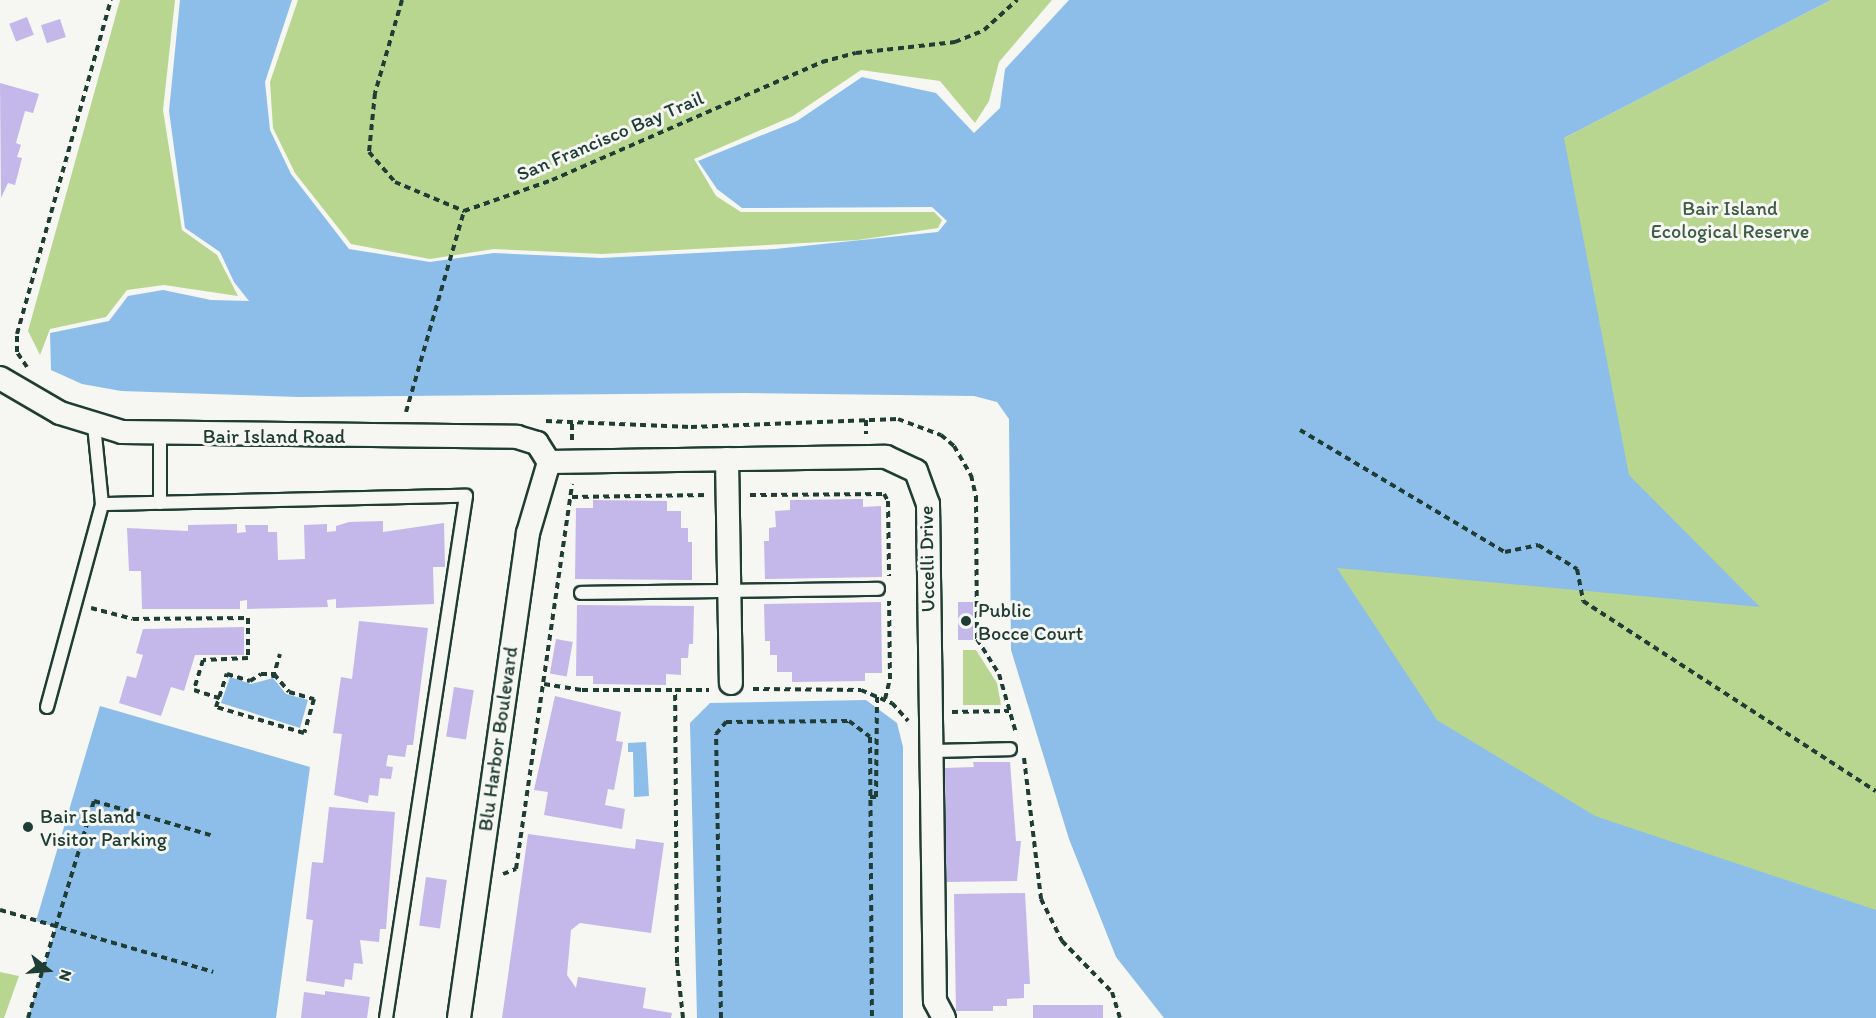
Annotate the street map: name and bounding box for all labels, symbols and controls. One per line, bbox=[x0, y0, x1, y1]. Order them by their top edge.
street label: San Francisco Bay Trail bbox=[513, 86, 707, 186]
park label: Bair Island Ecological Reserve bbox=[1651, 196, 1809, 243]
street label: Bair Island Road bbox=[202, 424, 346, 448]
street label: Uccelli Drive bbox=[914, 505, 940, 613]
place label: Public Bocce Court bbox=[978, 598, 1083, 645]
marker: Public Bocce Court bbox=[959, 614, 973, 628]
street label: Blu Harbor Boulevard bbox=[473, 645, 523, 833]
place label: Bair Island Visitor Parking bbox=[40, 804, 167, 851]
marker: Bair Island Visitor Parking bbox=[21, 820, 35, 834]
north arrow bbox=[18, 940, 78, 1000]
text: N bbox=[55, 967, 76, 983]

